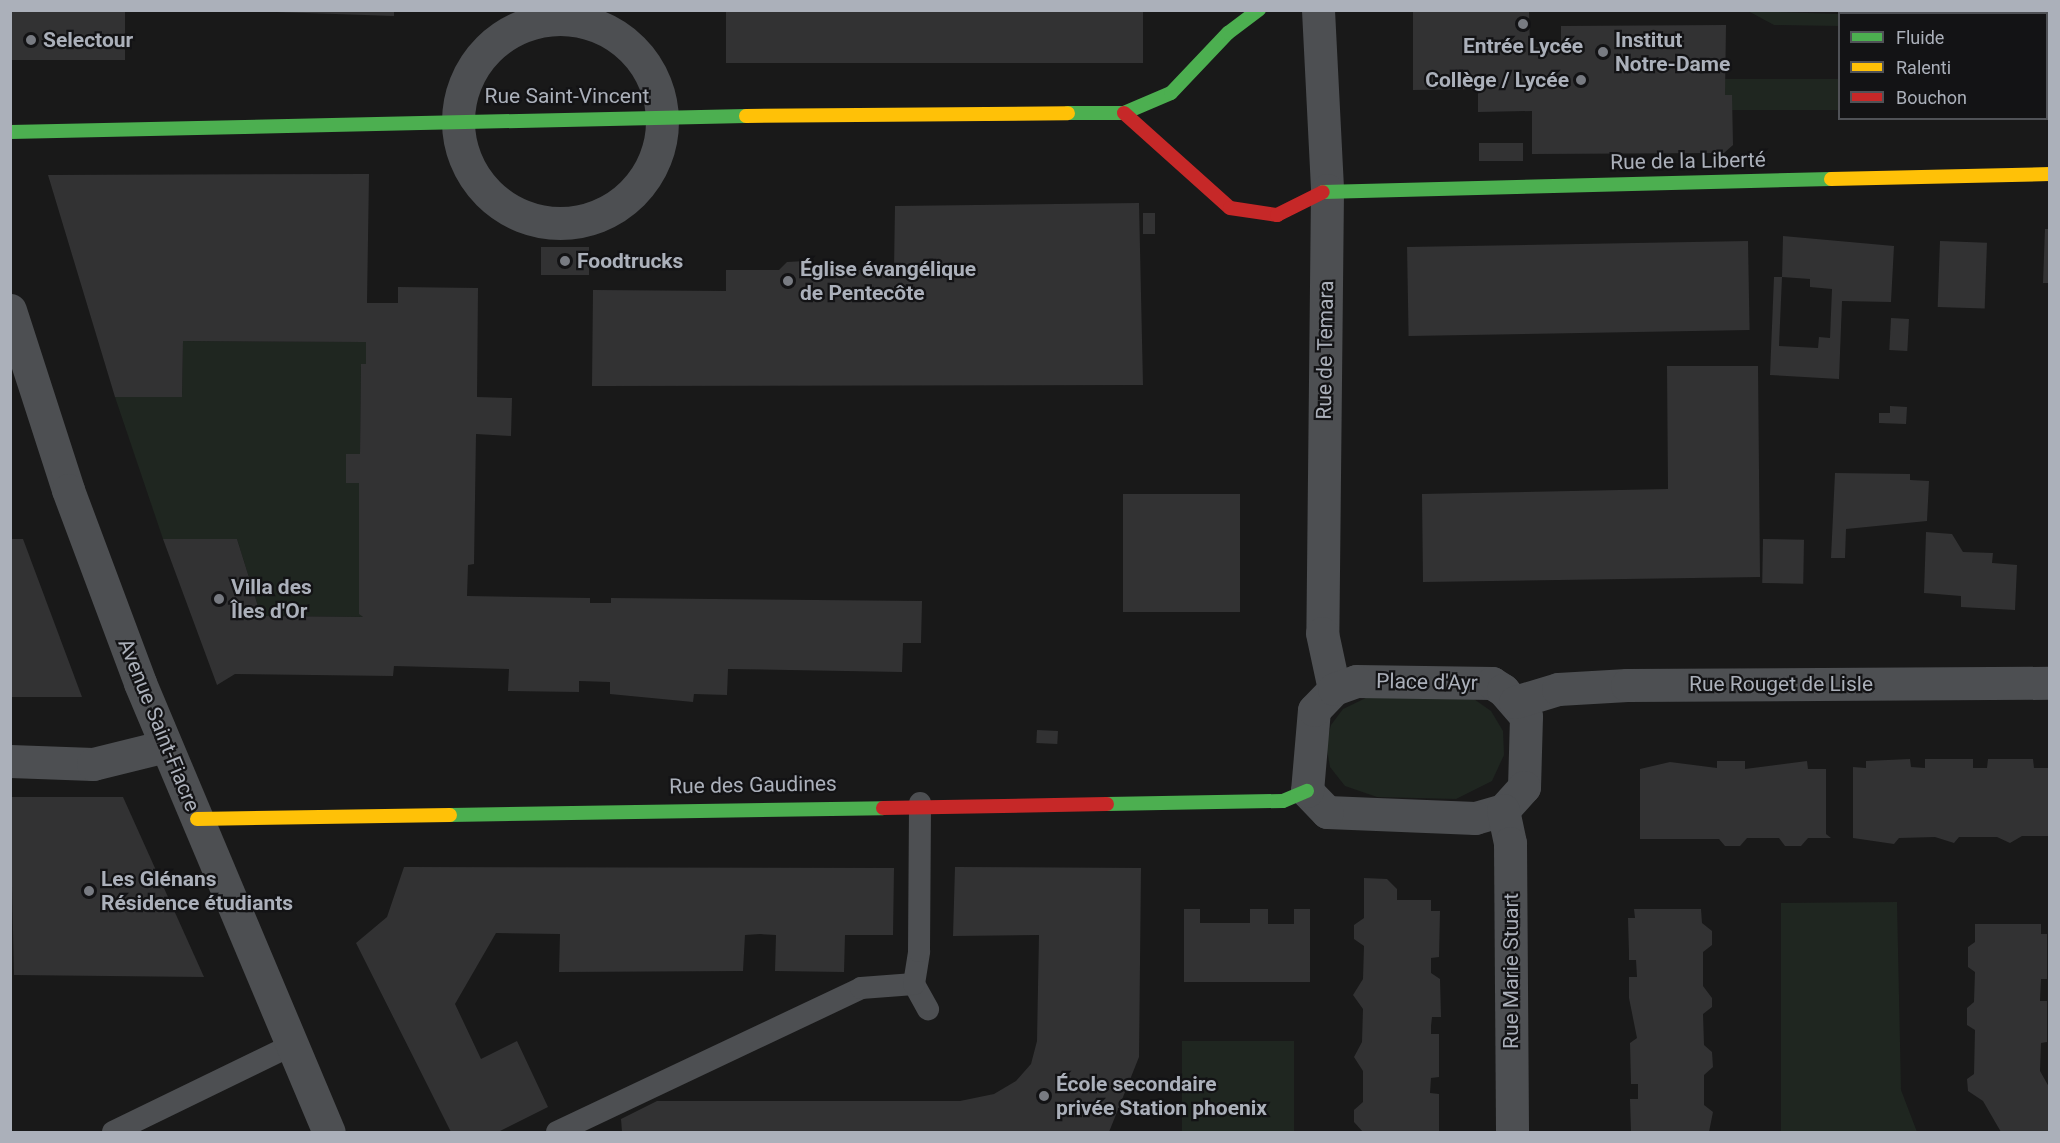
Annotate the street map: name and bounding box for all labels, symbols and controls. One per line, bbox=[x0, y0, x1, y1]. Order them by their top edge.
legend bbox=[1838, 12, 2048, 120]
marker: Entrée Lycée bbox=[1516, 17, 1530, 31]
place label: Selectour bbox=[43, 27, 133, 53]
place label: Institut Notre-Dame bbox=[1615, 27, 1730, 77]
text: Fluide bbox=[1896, 27, 1944, 48]
marker: Selectour bbox=[24, 33, 38, 47]
place label: Entrée Lycée bbox=[1463, 33, 1583, 59]
marker: Institut Notre-Dame bbox=[1596, 45, 1610, 59]
text: Ralenti bbox=[1896, 57, 1951, 78]
place label: Collège / Lycée bbox=[1425, 67, 1569, 93]
marker: Collège / Lycée bbox=[1574, 73, 1588, 87]
street label: Rue Saint-Vincent bbox=[485, 83, 649, 109]
text: Bouchon bbox=[1896, 87, 1967, 108]
street label: Rue de la Liberté bbox=[1610, 147, 1766, 175]
place label: Foodtrucks bbox=[577, 248, 683, 274]
marker: Foodtrucks bbox=[558, 254, 572, 268]
place label: Église évangélique de Pentecôte bbox=[800, 256, 976, 306]
marker: Église évangélique de Pentecôte bbox=[781, 274, 795, 288]
street label: Rue de Temara bbox=[1311, 280, 1339, 420]
place label: Villa des Îles d'Or bbox=[231, 574, 312, 624]
marker: Villa des Îles d'Or bbox=[212, 592, 226, 606]
street label: Avenue Saint-Fiacre bbox=[113, 635, 205, 815]
street label: Place d'Ayr bbox=[1376, 669, 1478, 695]
street label: Rue Rouget de Lisle bbox=[1689, 671, 1873, 697]
street label: Rue des Gaudines bbox=[669, 771, 837, 799]
place label: Les Glénans Résidence étudiants bbox=[101, 866, 293, 916]
marker: Les Glénans Résidence étudiants bbox=[82, 884, 96, 898]
street label: Rue Marie Stuart bbox=[1498, 893, 1524, 1049]
place label: École secondaire privée Station phoenix bbox=[1056, 1071, 1267, 1121]
marker: École secondaire privée Station phoenix bbox=[1037, 1089, 1051, 1103]

